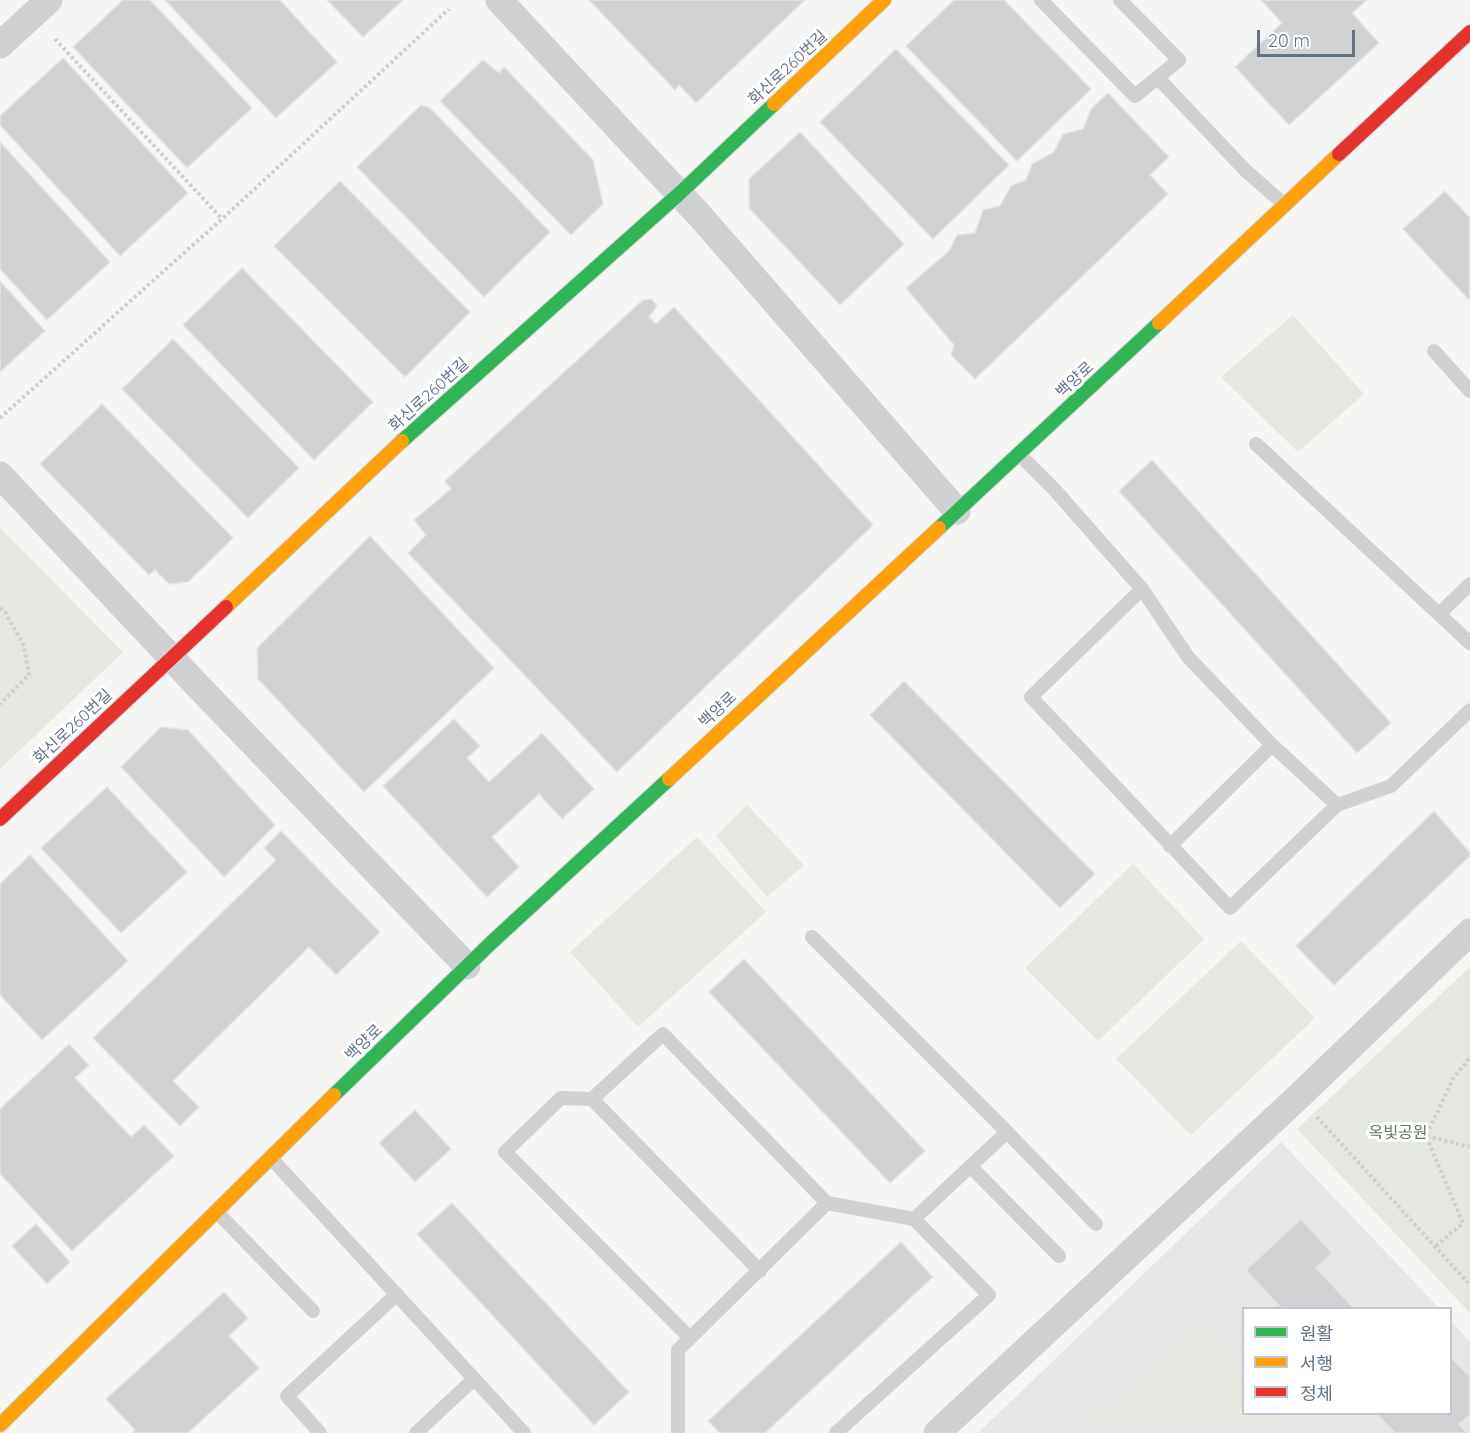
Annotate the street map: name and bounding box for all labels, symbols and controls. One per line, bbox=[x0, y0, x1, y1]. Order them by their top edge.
scale bar bbox=[1260, 18, 1358, 56]
street label: 화신로260번길 bbox=[745, 27, 831, 109]
text: 20 m bbox=[1268, 29, 1310, 52]
street label: 화신로260번길 bbox=[385, 354, 473, 436]
street label: 백양로 bbox=[1052, 358, 1098, 402]
street label: 화신로260번길 bbox=[30, 686, 116, 768]
street label: 백양로 bbox=[695, 688, 741, 732]
street label: 백양로 bbox=[341, 1021, 387, 1065]
park label: 옥빛공원 bbox=[1369, 1123, 1427, 1143]
legend bbox=[1242, 1307, 1452, 1415]
text: 원활 bbox=[1300, 1322, 1333, 1345]
text: 서행 bbox=[1300, 1352, 1333, 1375]
text: 정체 bbox=[1300, 1382, 1333, 1405]

